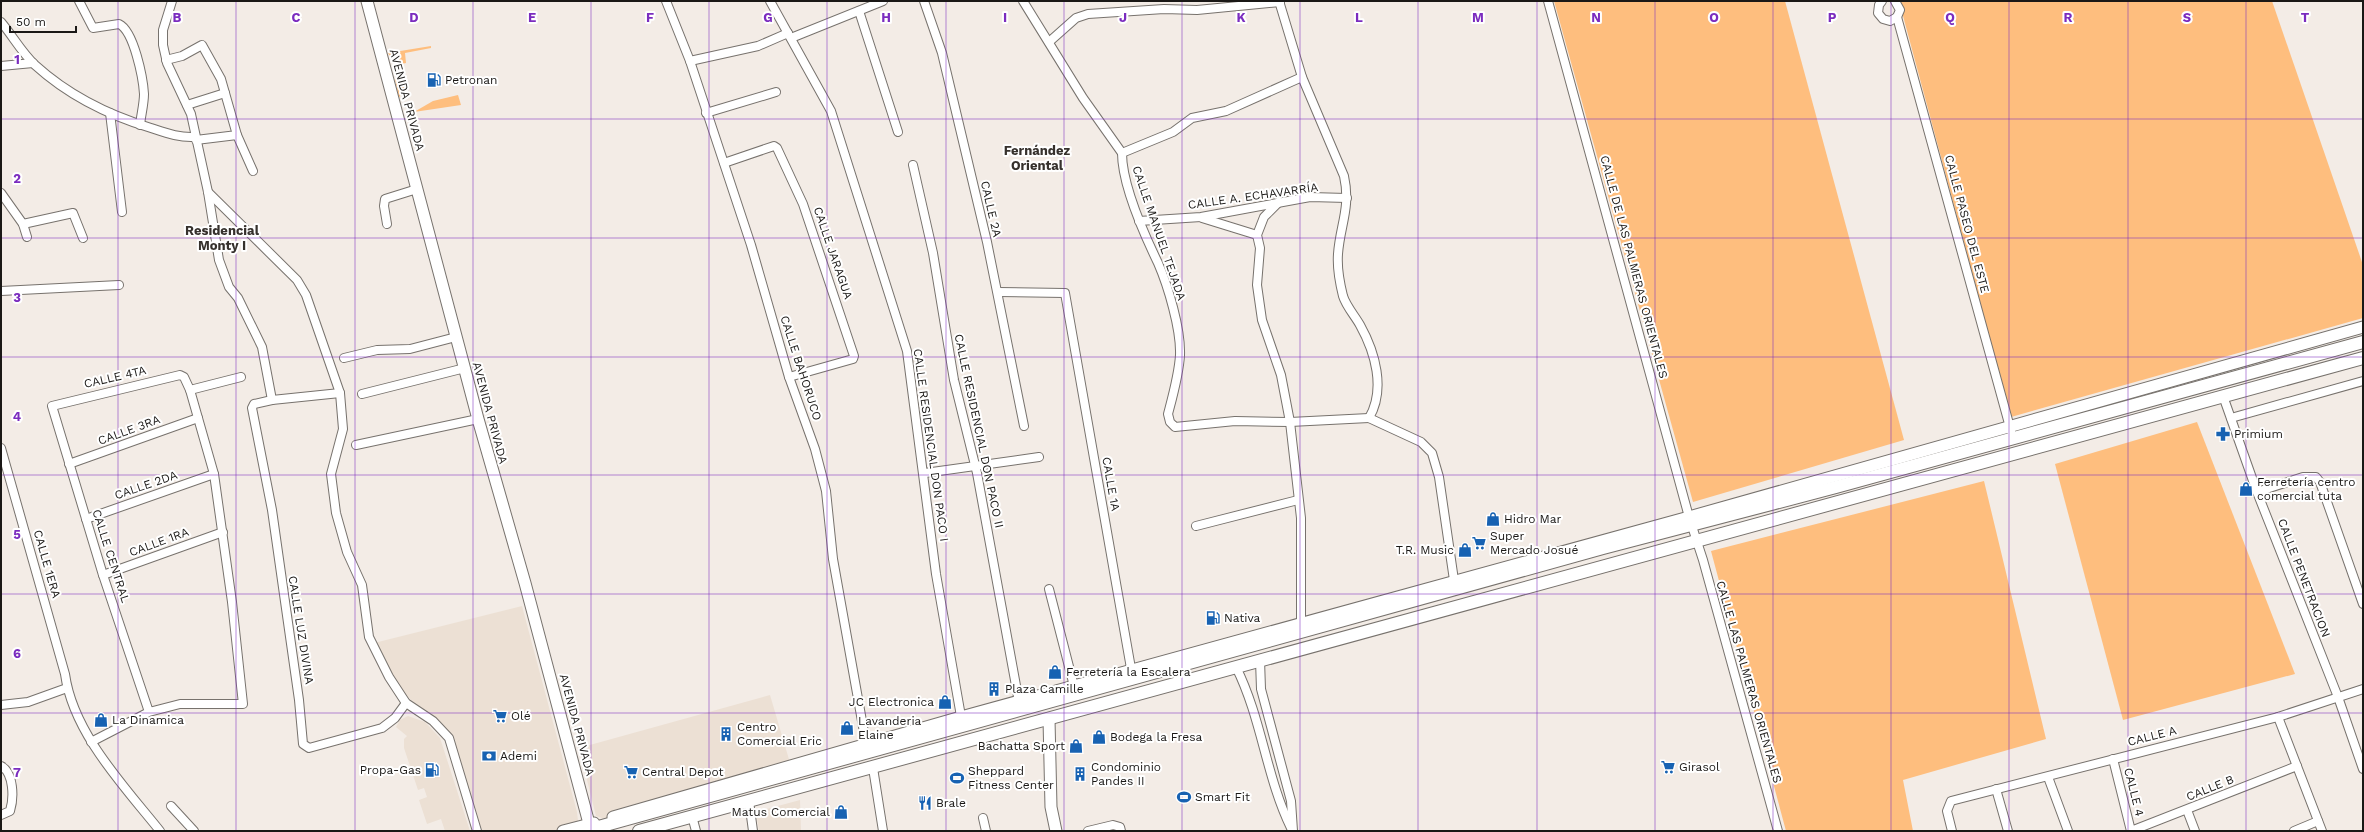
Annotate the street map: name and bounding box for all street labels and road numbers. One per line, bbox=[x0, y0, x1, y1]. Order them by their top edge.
street label: AVENIDA PRIVADA bbox=[387, 47, 427, 153]
street label: CALLE DE LAS PALMERAS ORIENTALES bbox=[1597, 154, 1671, 380]
street label: CALLE PASEO DEL ESTE bbox=[1942, 154, 1992, 295]
street label: CALLE MANUEL TEJADA bbox=[1129, 164, 1189, 302]
street label: CALLE 2A bbox=[978, 180, 1004, 239]
street label: CALLE A. ECHAVARRÍA bbox=[1187, 180, 1319, 212]
street label: CALLE JARAGUA bbox=[811, 205, 855, 301]
street label: CALLE BAHORUCO bbox=[777, 314, 825, 422]
street label: CALLE RESIDENCIAL DON PACO II bbox=[952, 333, 1006, 529]
street label: CALLE RESIDENCIAL DON PACO I bbox=[911, 348, 951, 542]
street label: AVENIDA PRIVADA bbox=[470, 360, 510, 466]
street label: CALLE 4TA bbox=[83, 363, 148, 391]
street label: CALLE 3RA bbox=[96, 412, 162, 448]
street label: CALLE 1A bbox=[1099, 456, 1123, 512]
street label: CALLE 2DA bbox=[113, 468, 179, 502]
street label: CALLE CENTRAL bbox=[89, 508, 133, 604]
street label: CALLE PENETRACION bbox=[2275, 517, 2333, 639]
street label: CALLE 1RA bbox=[127, 525, 191, 559]
street label: CALLE 1ERA bbox=[31, 528, 63, 600]
street label: CALLE LUZ DIVINA bbox=[286, 575, 317, 685]
street label: CALLE LAS PALMERAS ORIENTALES bbox=[1713, 579, 1785, 785]
street label: AVENIDA PRIVADA bbox=[557, 672, 597, 778]
street label: CALLE A bbox=[2126, 723, 2178, 749]
street label: CALLE 4 bbox=[2121, 766, 2147, 818]
street label: CALLE B bbox=[2184, 772, 2236, 804]

